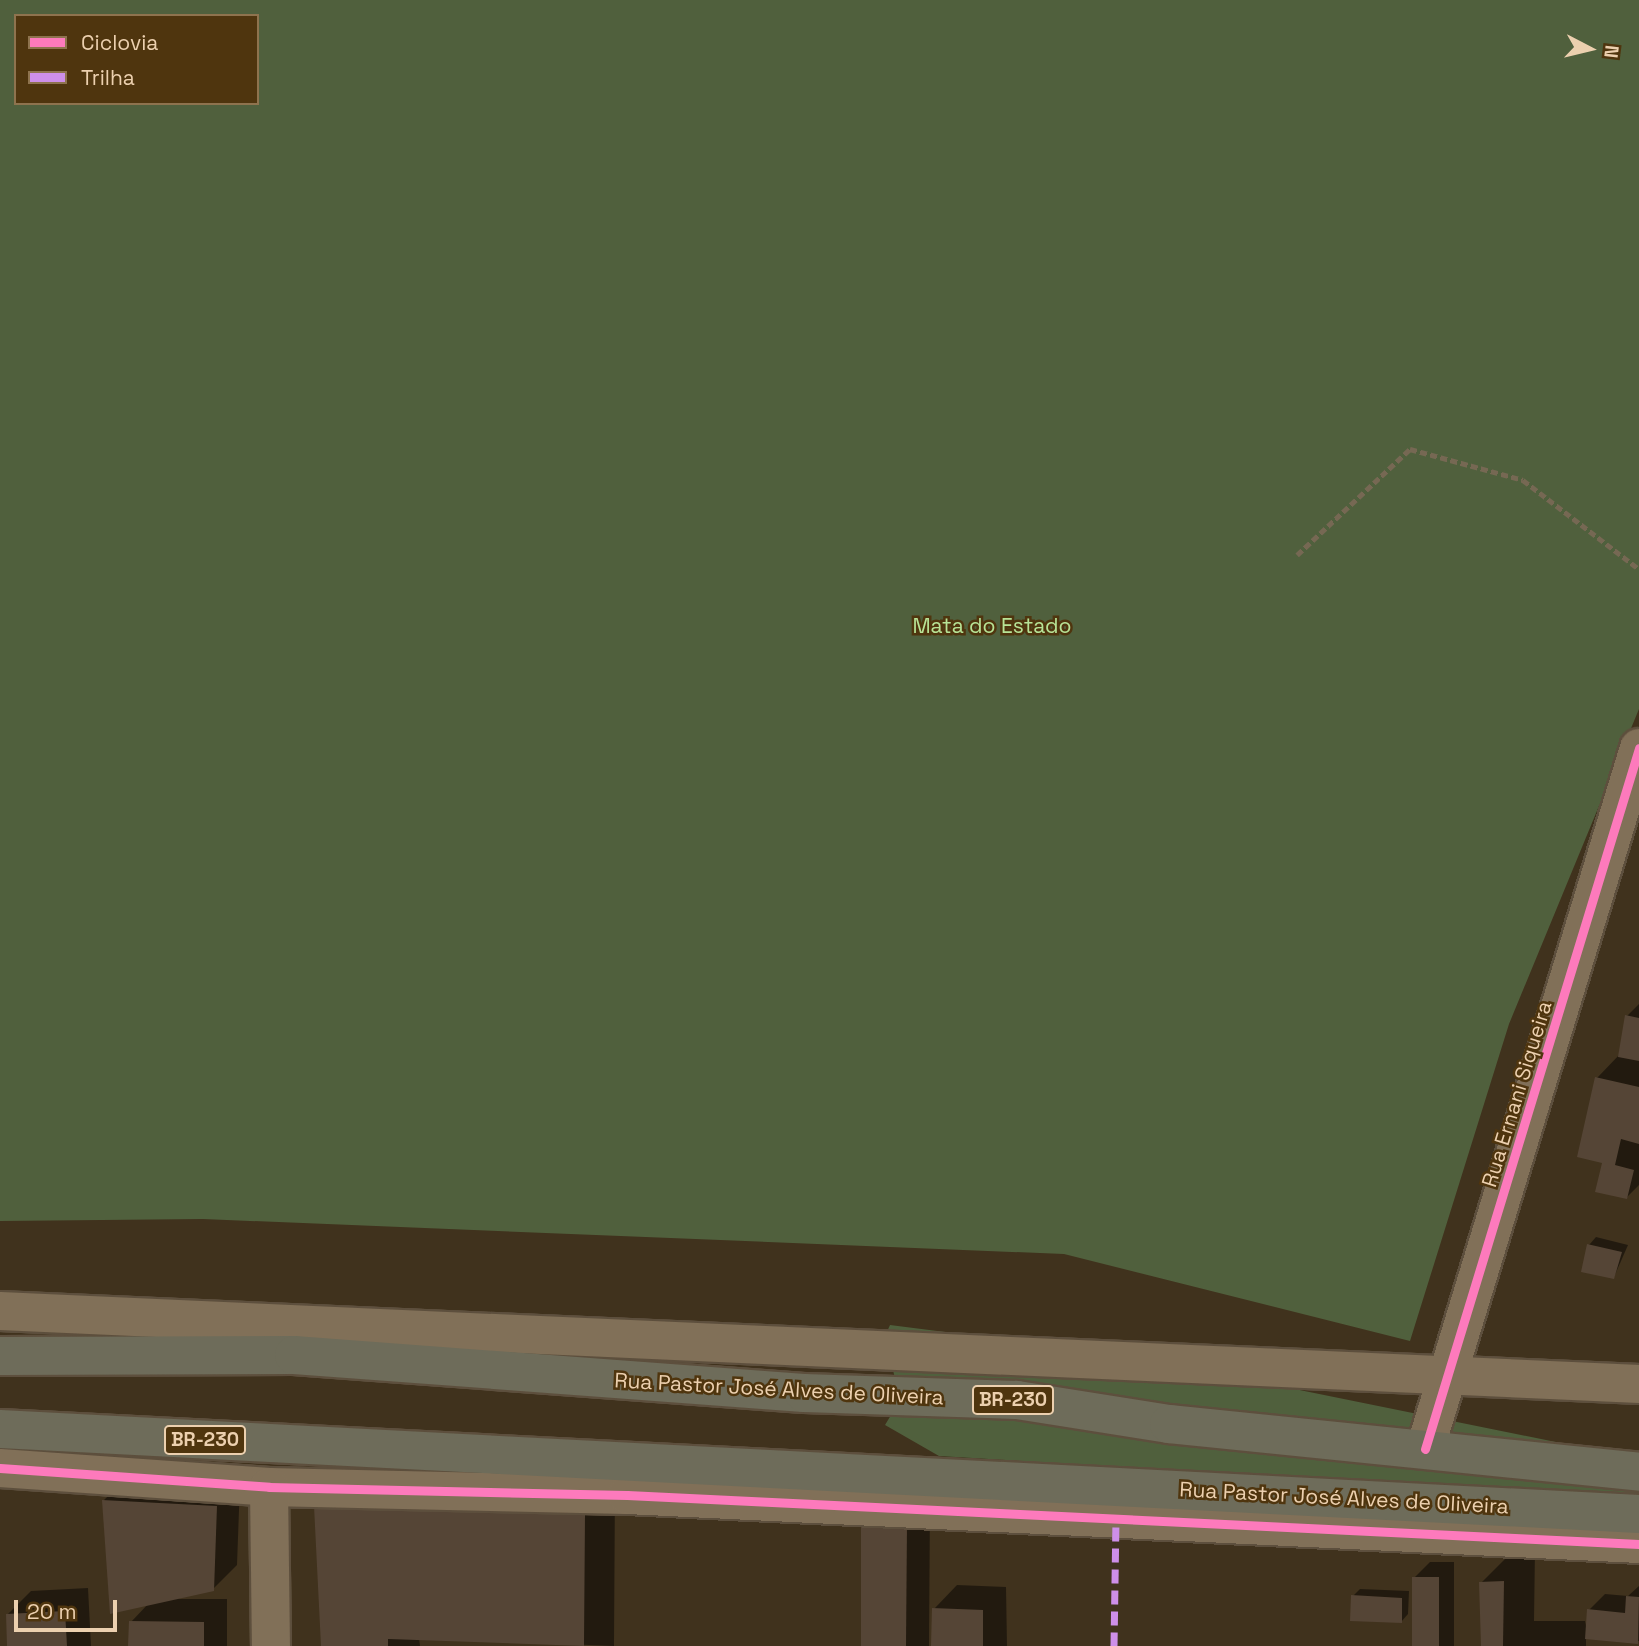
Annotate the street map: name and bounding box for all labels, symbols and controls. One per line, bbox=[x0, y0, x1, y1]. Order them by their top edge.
legend bbox=[14, 14, 259, 105]
north arrow bbox=[1555, 14, 1625, 84]
text: Ciclovia bbox=[81, 29, 158, 56]
text: N bbox=[1598, 44, 1625, 59]
text: Trilha bbox=[81, 64, 135, 91]
park label: Mata do Estado bbox=[912, 613, 1072, 639]
street label: Rua Ernani Siqueira bbox=[1477, 998, 1557, 1190]
street label: Rua Pastor José Alves de Oliveira bbox=[614, 1368, 944, 1410]
road number: BR-230 bbox=[971, 1384, 1055, 1416]
road number: BR-230 bbox=[163, 1424, 247, 1456]
street label: Rua Pastor José Alves de Oliveira bbox=[1179, 1477, 1509, 1519]
scale bar bbox=[18, 1586, 121, 1630]
text: 20 m bbox=[27, 1598, 77, 1625]

